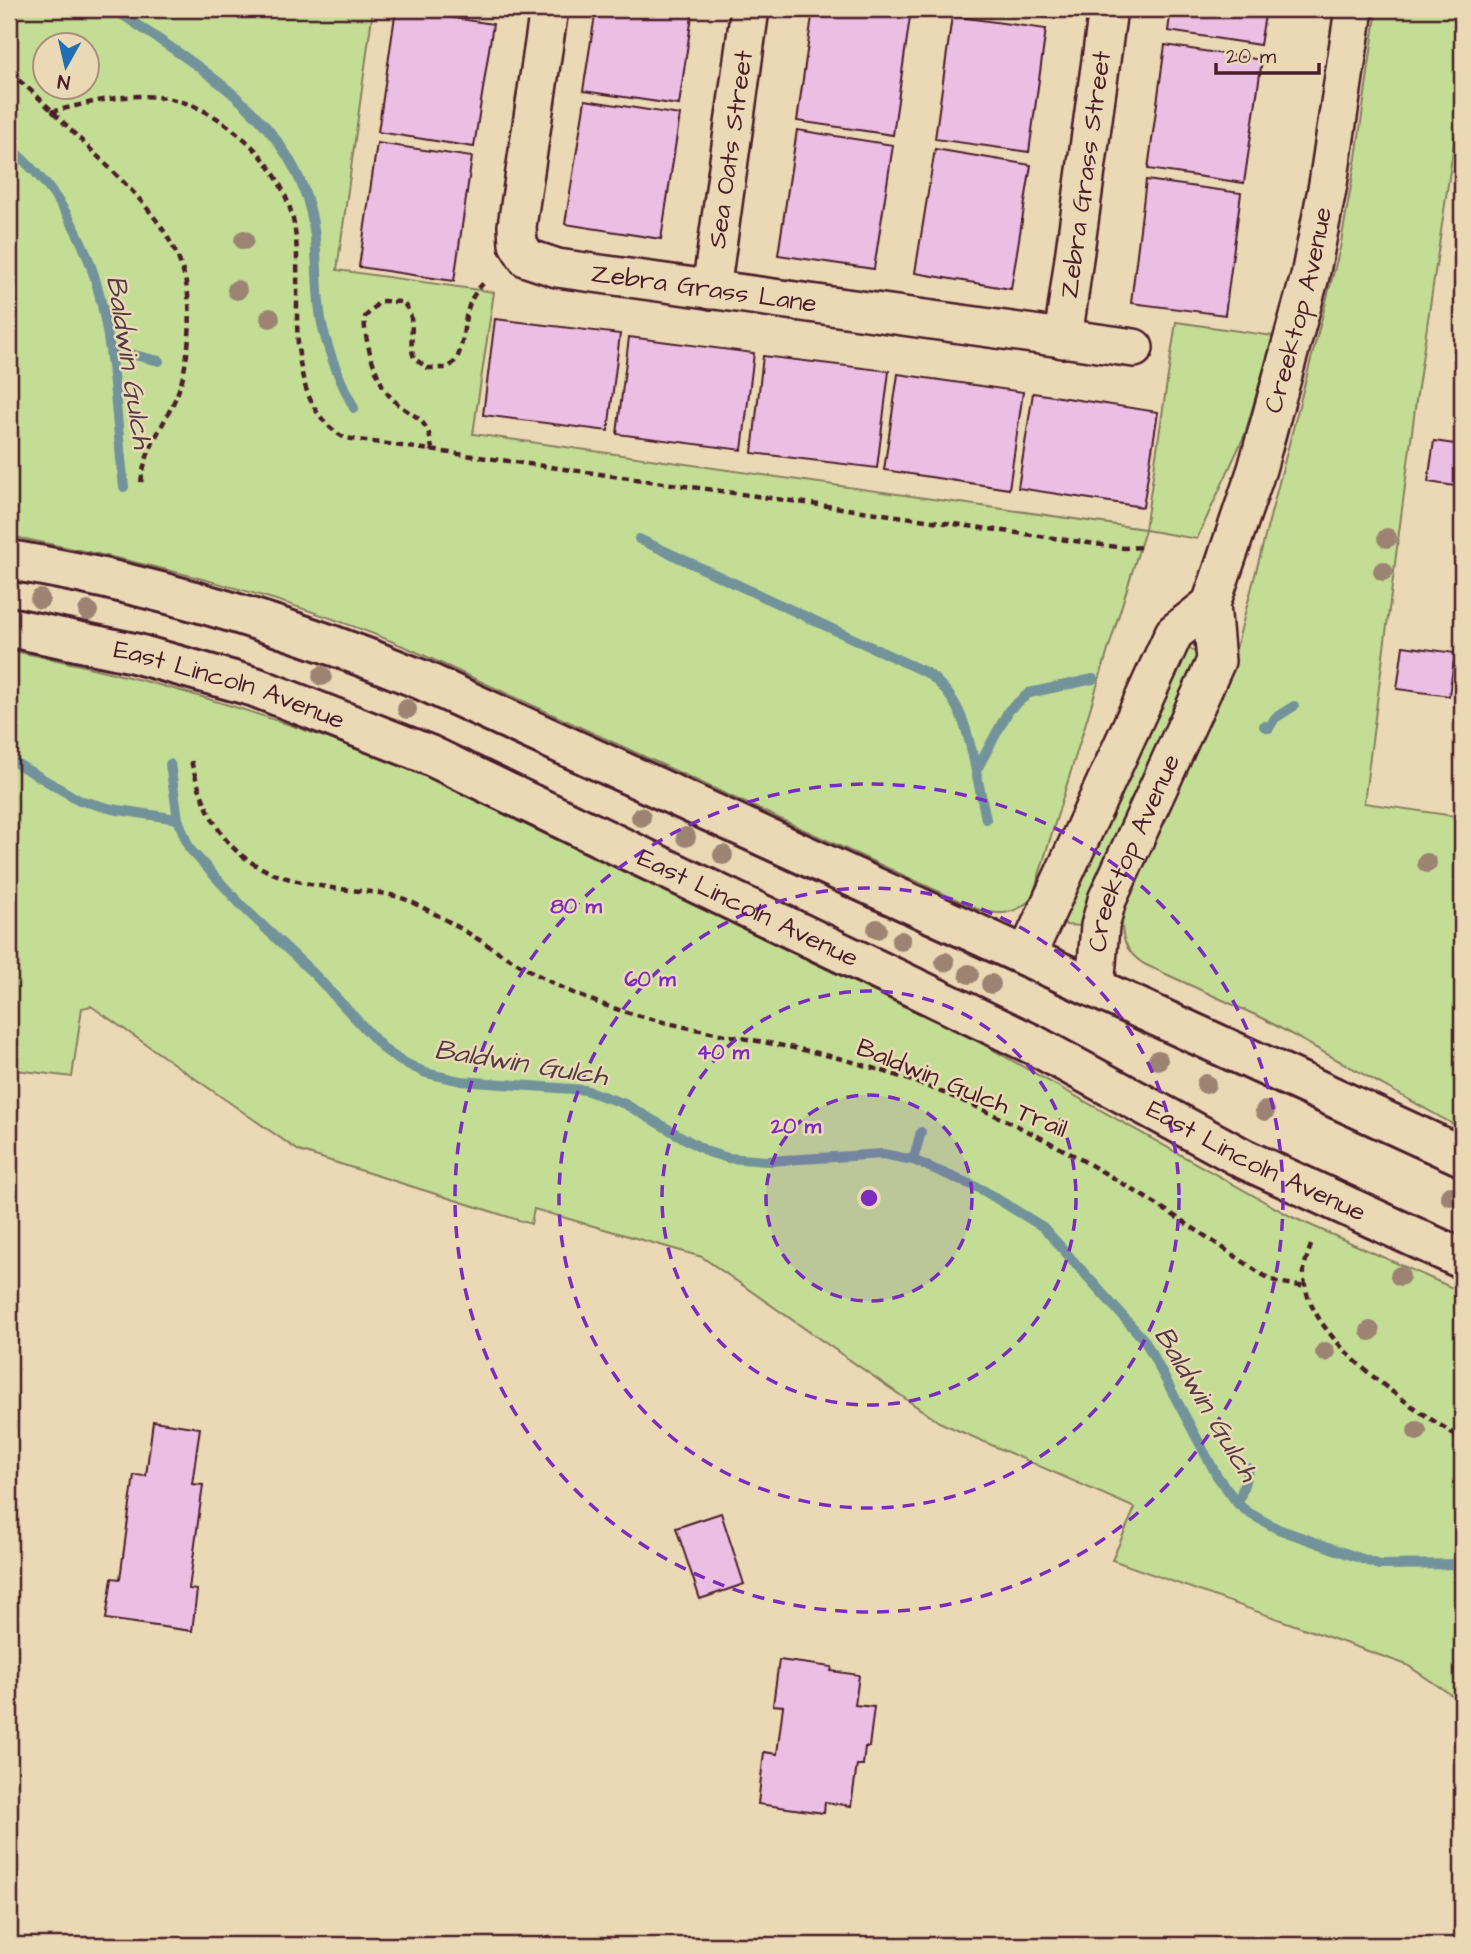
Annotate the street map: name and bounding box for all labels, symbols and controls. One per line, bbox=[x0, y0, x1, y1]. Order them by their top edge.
north arrow bbox=[32, 32, 102, 102]
scale bar bbox=[1216, 32, 1319, 76]
text: 20 m bbox=[1226, 42, 1277, 71]
street label: Sea Oats Street bbox=[699, 48, 762, 251]
street label: Zebra Grass Street bbox=[1051, 48, 1120, 301]
text: N bbox=[56, 67, 72, 96]
street label: Creektop Avenue bbox=[1255, 204, 1341, 417]
street label: Zebra Grass Lane bbox=[589, 255, 819, 322]
water label: Baldwin Gulch bbox=[96, 273, 162, 452]
street label: East Lincoln Avenue bbox=[111, 631, 350, 738]
street label: Creektop Avenue bbox=[1080, 748, 1189, 953]
street label: East Lincoln Avenue bbox=[632, 840, 864, 976]
text: 80 m bbox=[550, 892, 602, 921]
text: 60 m bbox=[624, 965, 676, 994]
street label: Baldwin Gulch Trail bbox=[851, 1029, 1073, 1147]
water label: Baldwin Gulch bbox=[432, 1030, 611, 1096]
text: 40 m bbox=[697, 1038, 750, 1067]
street label: East Lincoln Avenue bbox=[1140, 1091, 1372, 1231]
text: 20 m bbox=[770, 1112, 822, 1141]
centre of rings bbox=[857, 1186, 881, 1210]
water label: Baldwin Gulch bbox=[1144, 1319, 1268, 1490]

